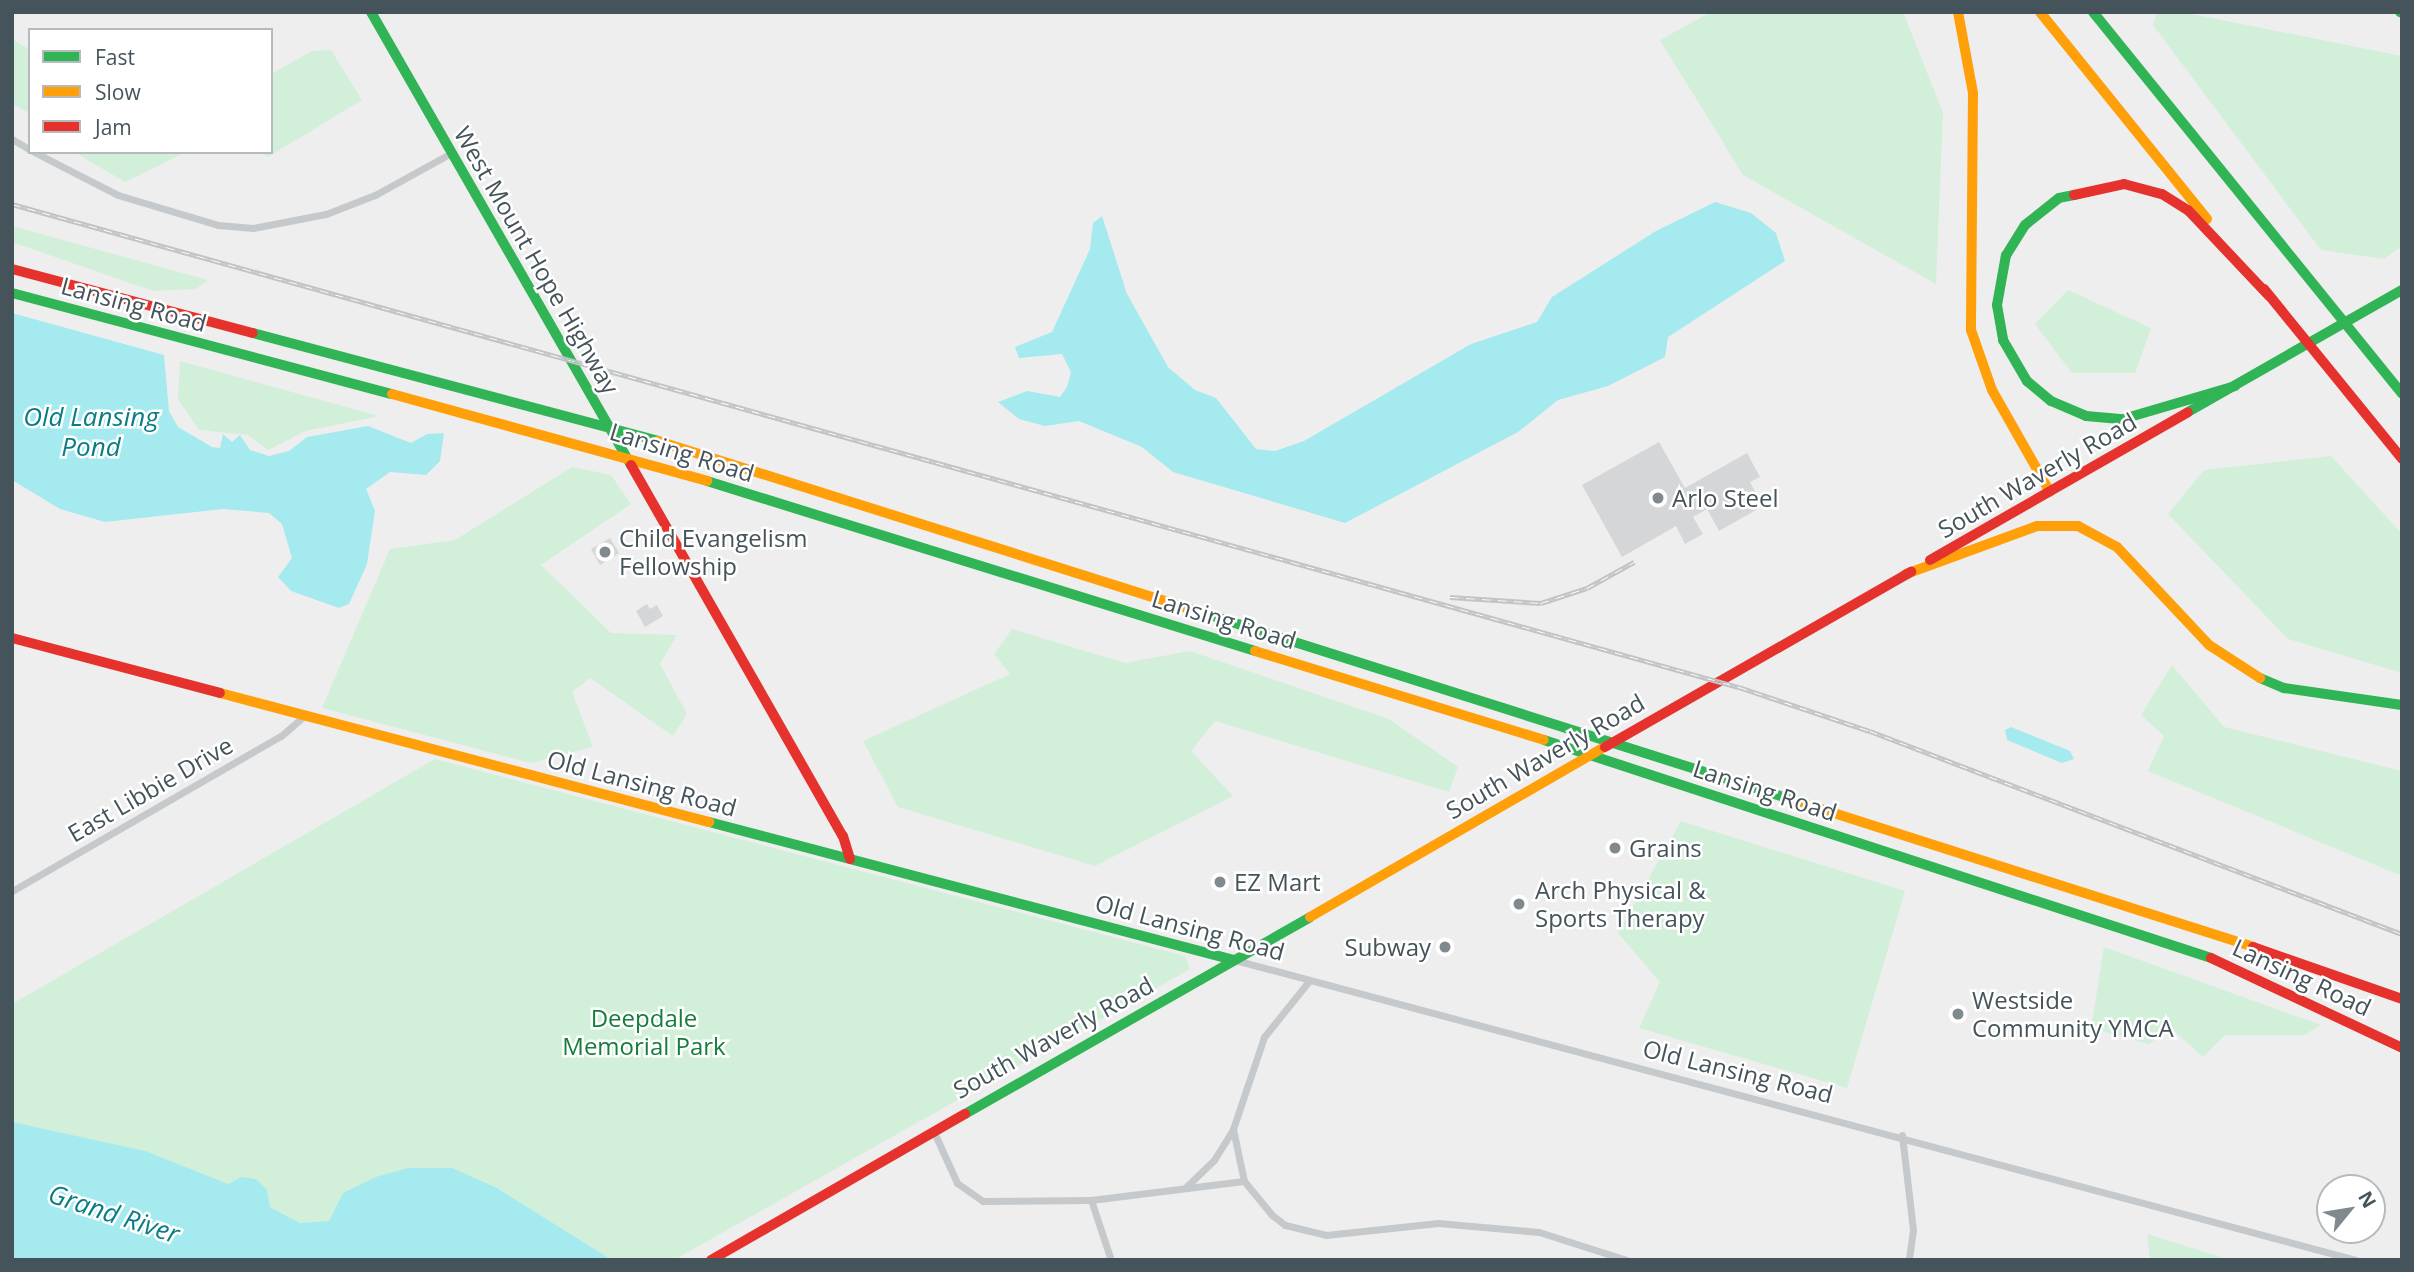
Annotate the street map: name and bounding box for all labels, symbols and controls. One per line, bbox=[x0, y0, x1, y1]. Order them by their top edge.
legend bbox=[28, 28, 273, 154]
text: Fast bbox=[95, 43, 135, 71]
text: Slow bbox=[95, 78, 141, 106]
text: Jam bbox=[95, 113, 132, 141]
street label: West Mount Hope Highway bbox=[449, 121, 625, 399]
street label: Lansing Road bbox=[58, 271, 210, 337]
water label: Old Lansing Pond bbox=[23, 401, 159, 462]
street label: South Waverly Road bbox=[1933, 406, 2141, 544]
street label: Lansing Road bbox=[606, 416, 758, 488]
place label: Arlo Steel bbox=[1672, 484, 1778, 512]
marker: Arlo Steel bbox=[1650, 490, 1666, 506]
place label: Child Evangelism Fellowship bbox=[619, 524, 808, 580]
marker: Child Evangelism Fellowship bbox=[597, 544, 613, 560]
street label: Lansing Road bbox=[1148, 583, 1300, 655]
street label: South Waverly Road bbox=[1441, 687, 1649, 825]
street label: East Libbie Drive bbox=[63, 730, 237, 848]
street label: Old Lansing Road bbox=[544, 744, 740, 822]
street label: Lansing Road bbox=[1690, 753, 1840, 827]
place label: Grains bbox=[1629, 834, 1702, 862]
marker: Grains bbox=[1607, 840, 1623, 856]
place label: EZ Mart bbox=[1234, 868, 1321, 896]
marker: EZ Mart bbox=[1212, 874, 1228, 890]
place label: Arch Physical & Sports Therapy bbox=[1535, 876, 1706, 932]
street label: Old Lansing Road bbox=[1092, 888, 1288, 966]
marker: Arch Physical & Sports Therapy bbox=[1509, 894, 1529, 914]
street label: Lansing Road bbox=[2228, 932, 2376, 1022]
place label: Subway bbox=[1344, 933, 1431, 961]
marker: Subway bbox=[1437, 939, 1453, 955]
street label: South Waverly Road bbox=[948, 970, 1158, 1104]
place label: Westside Community YMCA bbox=[1972, 986, 2174, 1042]
park label: Deepdale Memorial Park bbox=[562, 1004, 726, 1060]
marker: Westside Community YMCA bbox=[1950, 1006, 1966, 1022]
street label: Old Lansing Road bbox=[1640, 1033, 1836, 1109]
north arrow bbox=[2316, 1174, 2386, 1244]
water label: Grand River bbox=[44, 1178, 184, 1250]
text: N bbox=[2352, 1186, 2383, 1213]

